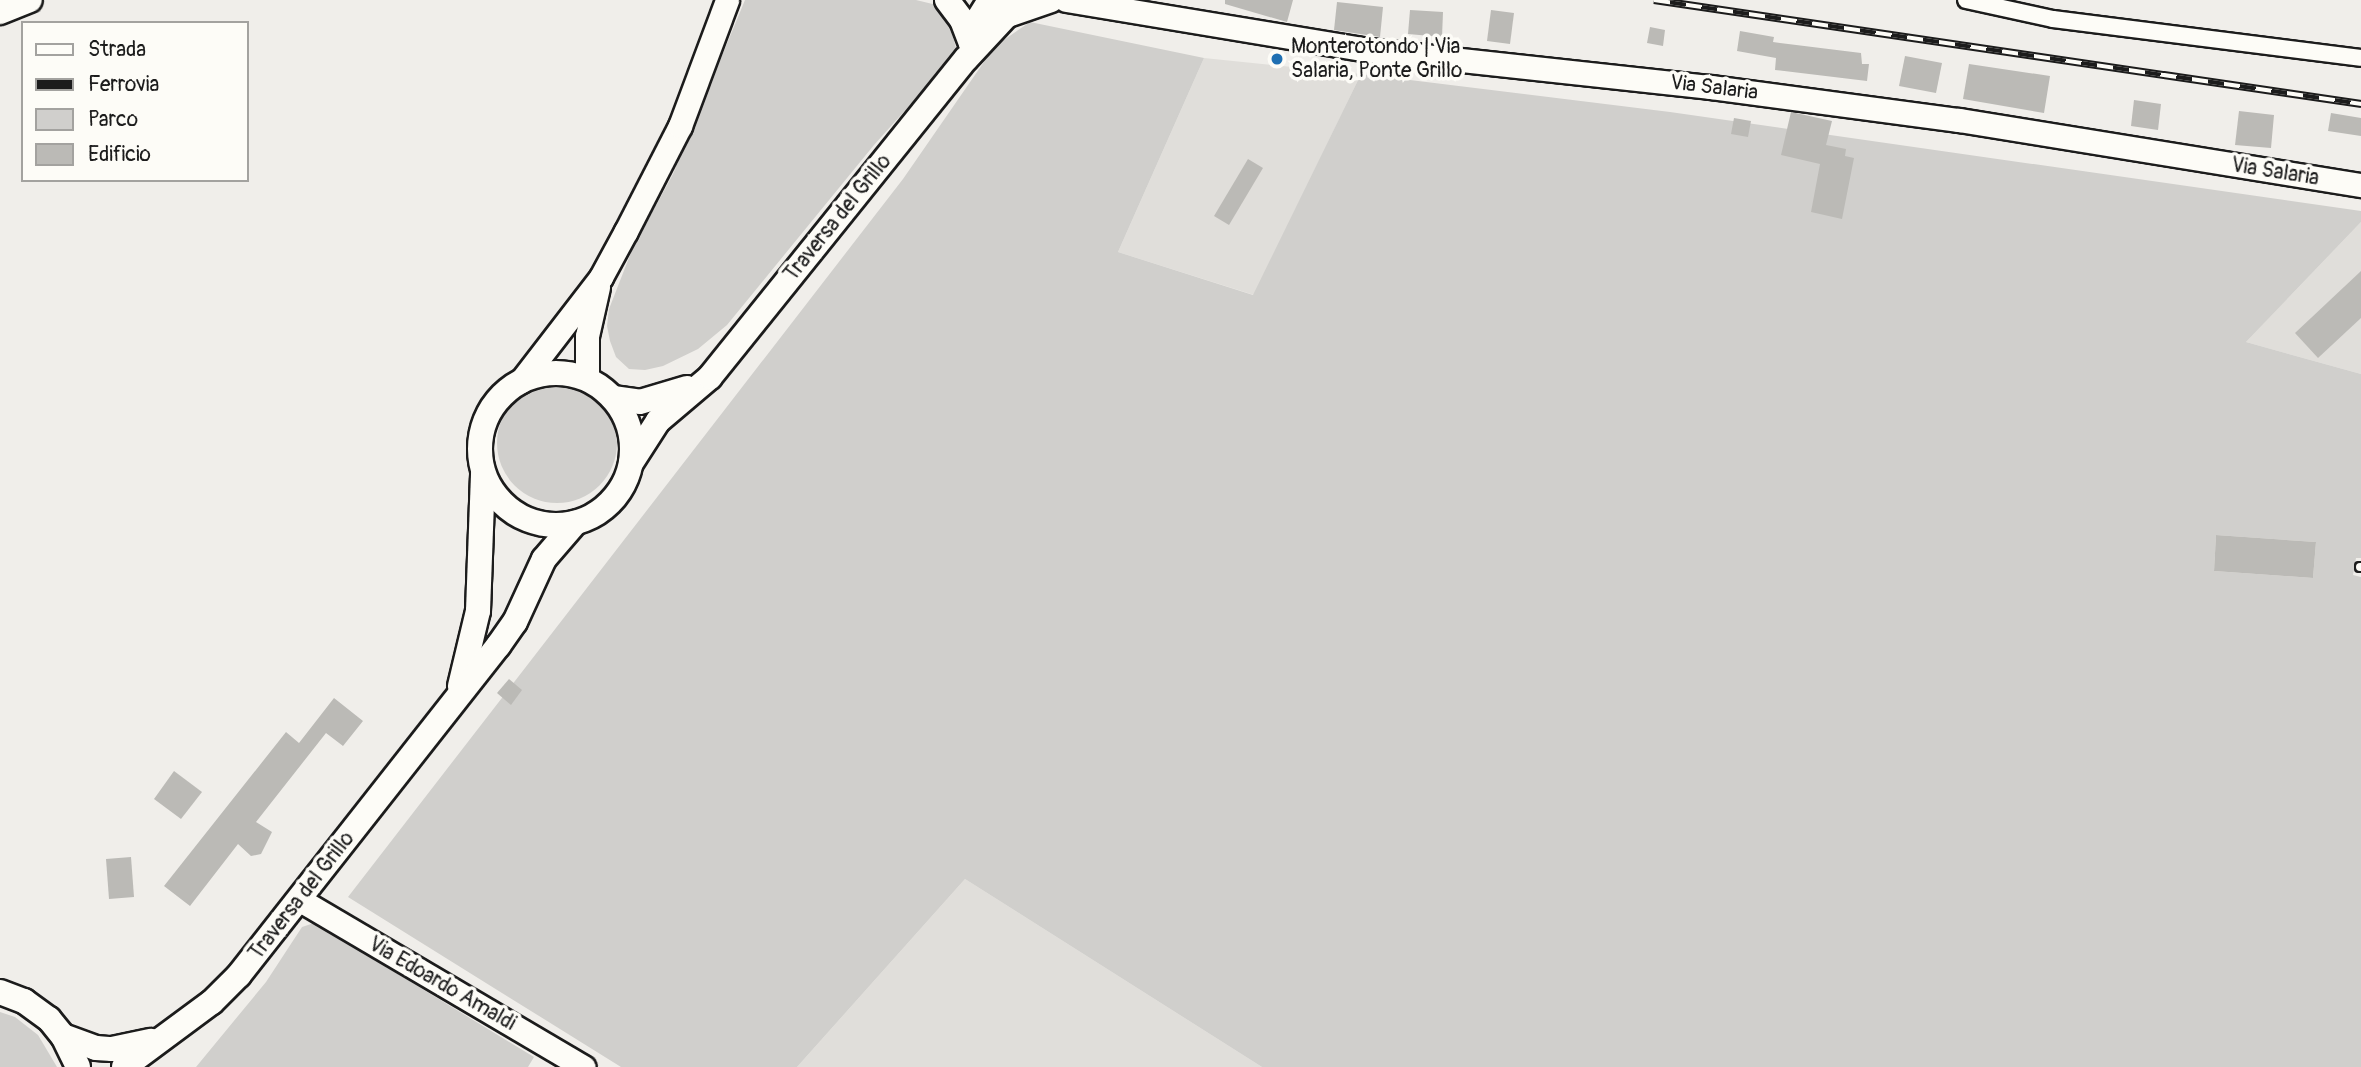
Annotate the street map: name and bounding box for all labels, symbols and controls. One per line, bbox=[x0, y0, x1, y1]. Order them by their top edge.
legend bbox=[21, 21, 248, 182]
place label: Monterotondo | Via Salaria, Ponte Grillo bbox=[1291, 34, 1462, 84]
text: Strada bbox=[88, 36, 146, 63]
marker: Monterotondo | Via Salaria, Ponte Grillo bbox=[1269, 51, 1285, 67]
street label: Via Salaria bbox=[1669, 70, 1759, 106]
text: Ferrovia bbox=[88, 71, 159, 98]
text: Parco bbox=[88, 106, 138, 133]
text: Edificio bbox=[88, 141, 151, 168]
street label: Traversa del Grillo bbox=[779, 149, 897, 287]
street label: Via Salaria bbox=[2229, 153, 2321, 191]
street label: Traversa del Grillo bbox=[244, 827, 360, 965]
street label: Via Edoardo Amaldi bbox=[364, 932, 520, 1036]

